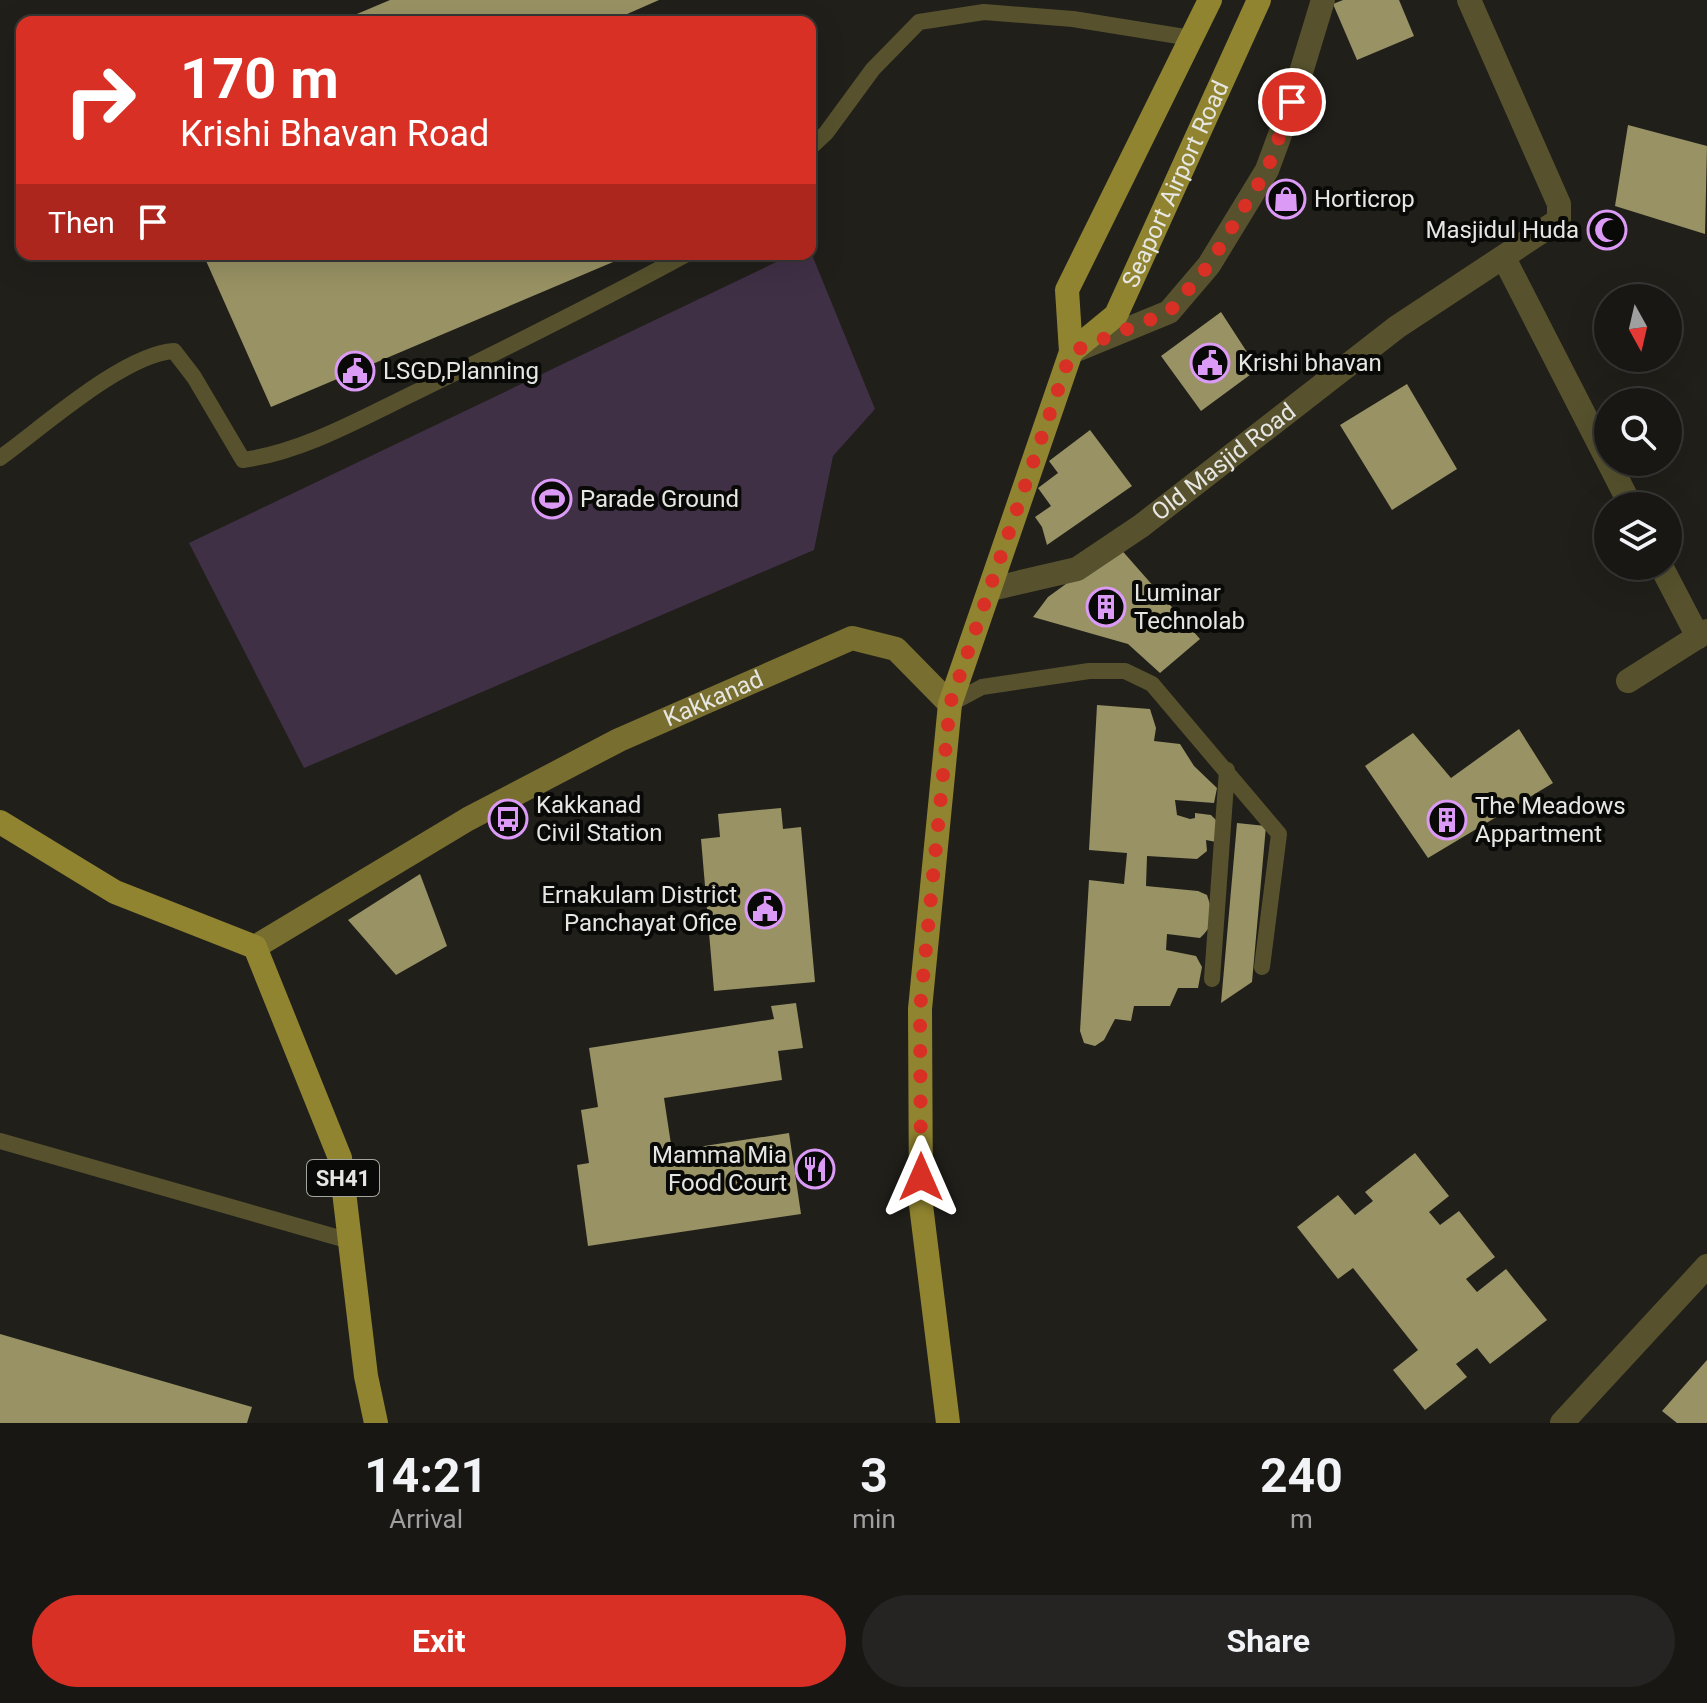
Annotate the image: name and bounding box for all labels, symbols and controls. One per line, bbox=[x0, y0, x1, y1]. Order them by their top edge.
text: 170 m bbox=[180, 46, 339, 112]
icon: right bbox=[48, 48, 152, 152]
pin bbox=[1258, 68, 1326, 136]
street label: Seaport Airport Road bbox=[1116, 76, 1235, 292]
icon: arrive bbox=[1270, 80, 1314, 124]
text: Krishi Bhavan Road bbox=[180, 113, 489, 155]
shop icon: Horticrop bbox=[1265, 178, 1307, 220]
place label: Horticrop bbox=[1314, 185, 1415, 213]
icon: arrive bbox=[131, 200, 175, 244]
text: Then bbox=[48, 205, 115, 240]
mosque icon: Masjidul Huda bbox=[1586, 209, 1628, 251]
place label: Masjidul Huda bbox=[1426, 216, 1579, 244]
north arrow bbox=[1594, 284, 1682, 372]
map controls bbox=[1594, 284, 1682, 580]
public building icon: Krishi bhavan bbox=[1189, 342, 1231, 384]
place label: Krishi bhavan bbox=[1238, 349, 1382, 377]
public building icon: LSGD,Planning bbox=[334, 350, 376, 392]
place label: LSGD,Planning bbox=[383, 357, 539, 385]
button: search bbox=[1594, 388, 1682, 476]
street label: Old Masjid Road bbox=[1146, 397, 1301, 526]
sports icon: Parade Ground bbox=[531, 478, 573, 520]
place label: Parade Ground bbox=[580, 485, 739, 513]
button: layers bbox=[1594, 492, 1682, 580]
place label: Luminar Technolab bbox=[1134, 579, 1245, 635]
building icon: Luminar Technolab bbox=[1085, 586, 1127, 628]
street label: Kakkanad bbox=[660, 665, 767, 733]
place label: Kakkanad Civil Station bbox=[536, 791, 663, 847]
place label: The Meadows Appartment bbox=[1475, 792, 1626, 848]
bus stop icon: Kakkanad Civil Station bbox=[487, 798, 529, 840]
building icon: The Meadows Appartment bbox=[1426, 799, 1468, 841]
place label: Ernakulam District Panchayat Ofice bbox=[541, 881, 737, 937]
public building icon: Ernakulam District Panchayat Ofice bbox=[744, 888, 786, 930]
position arrow bbox=[879, 1135, 963, 1219]
place label: Mamma Mia Food Court bbox=[652, 1141, 787, 1197]
restaurant icon: Mamma Mia Food Court bbox=[794, 1148, 836, 1190]
road number: SH41 bbox=[307, 1160, 379, 1196]
text: 14:21 bbox=[364, 1447, 488, 1504]
text: 3 bbox=[860, 1447, 888, 1504]
text: 240 bbox=[1260, 1447, 1343, 1504]
text: Arrival bbox=[389, 1504, 463, 1534]
text: min bbox=[852, 1504, 896, 1534]
text: m bbox=[1290, 1504, 1313, 1534]
button: Exit bbox=[32, 1595, 846, 1687]
button: Share bbox=[862, 1595, 1675, 1687]

